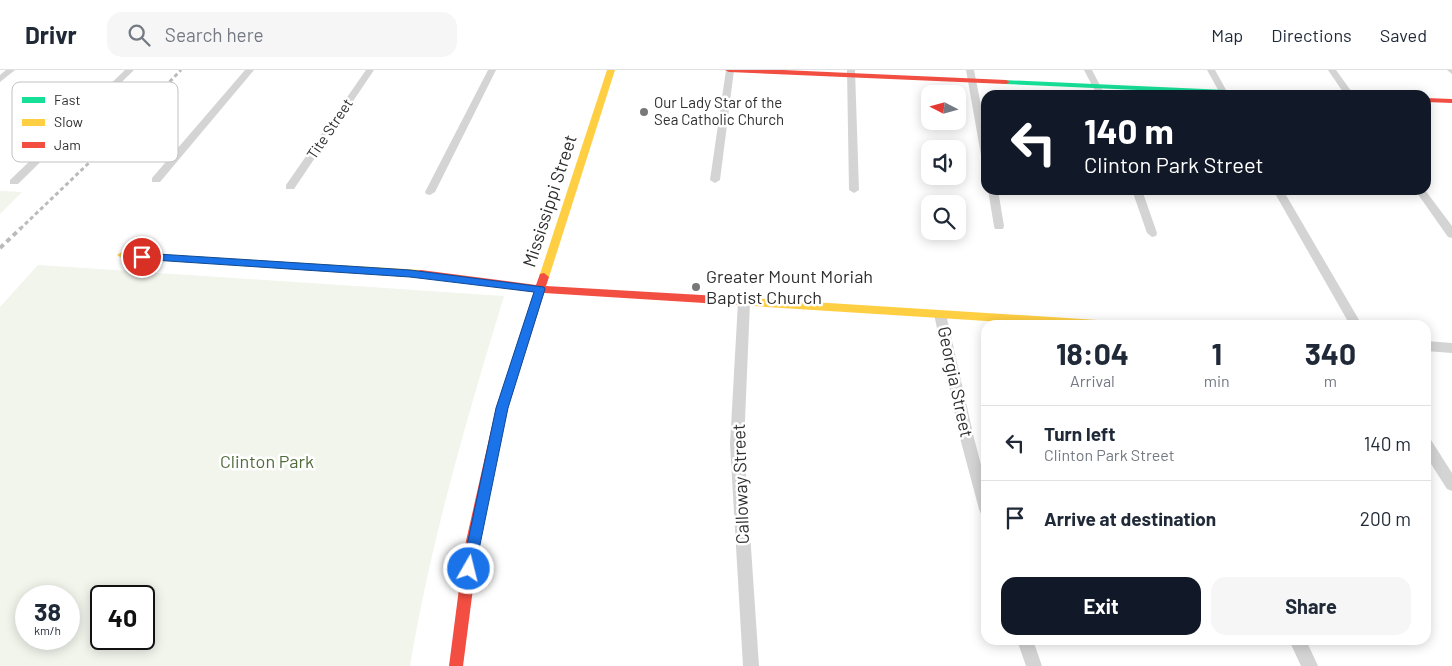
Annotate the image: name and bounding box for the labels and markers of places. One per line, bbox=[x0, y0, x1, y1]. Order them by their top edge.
place label: Our Lady Star of the Sea Catholic Church bbox=[654, 93, 784, 128]
marker: Our Lady Star of the Sea Catholic Church bbox=[638, 106, 650, 118]
pin bbox=[121, 236, 163, 278]
place label: Greater Mount Moriah Baptist Church bbox=[706, 265, 873, 308]
marker: Greater Mount Moriah Baptist Church bbox=[690, 281, 702, 293]

